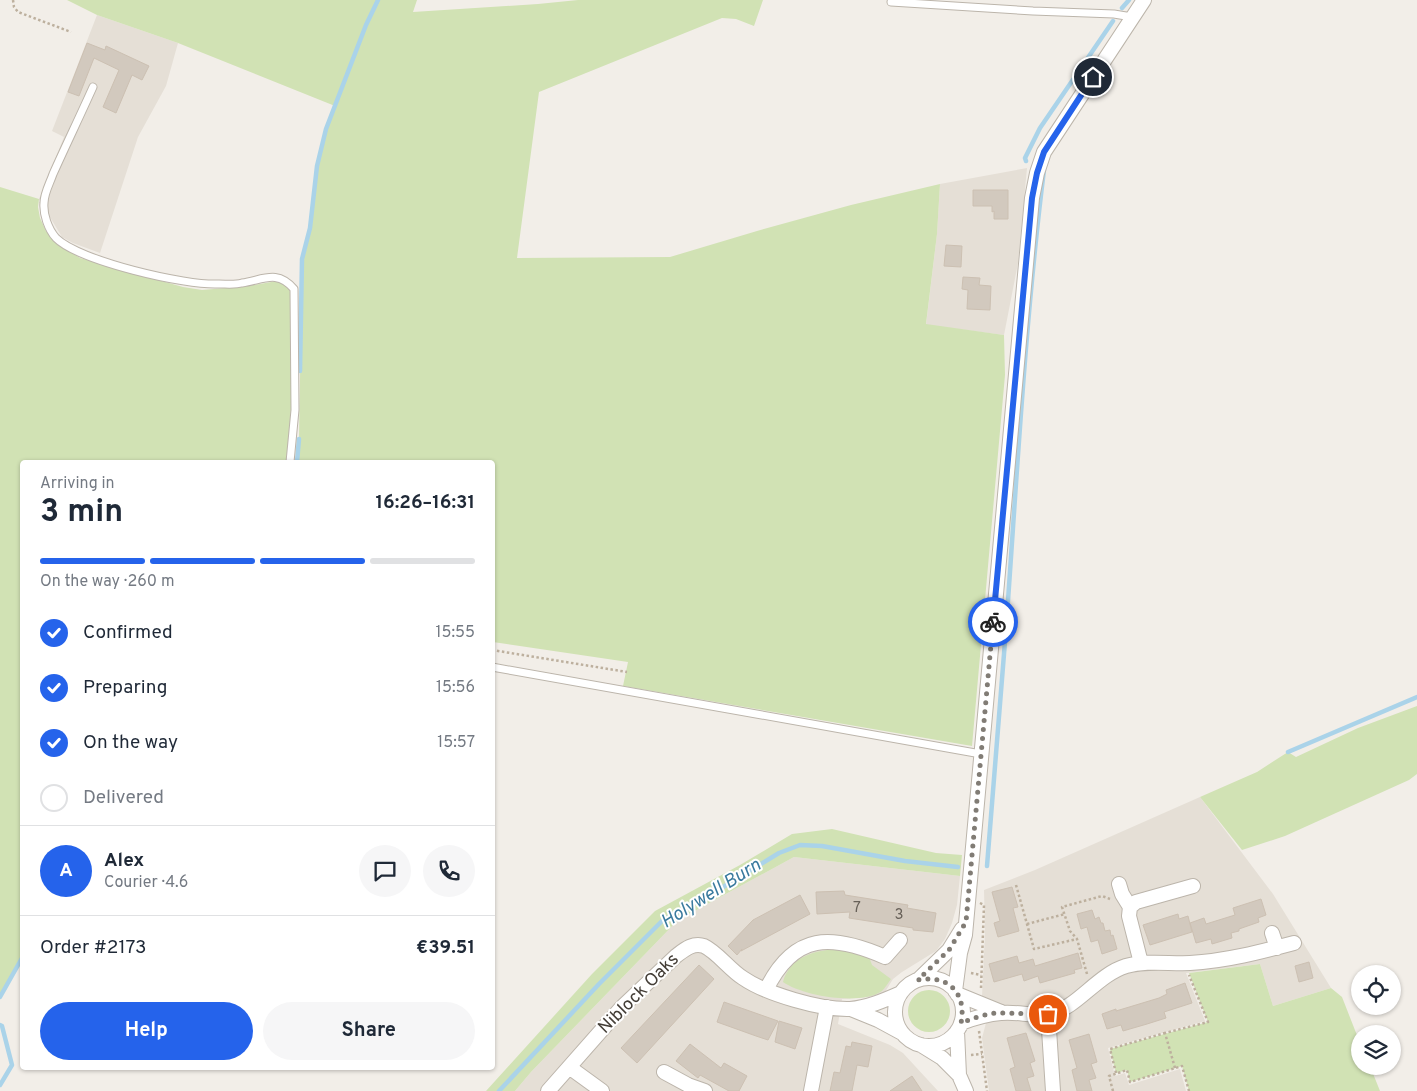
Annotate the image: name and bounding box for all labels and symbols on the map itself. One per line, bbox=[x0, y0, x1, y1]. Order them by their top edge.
pin bbox=[1072, 56, 1114, 98]
courier bbox=[968, 597, 1018, 647]
water label: Holywell Burn bbox=[656, 853, 766, 934]
house number: 7 bbox=[853, 899, 861, 918]
house number: 3 bbox=[894, 906, 904, 925]
street label: Niblock Oaks bbox=[594, 949, 684, 1039]
pin bbox=[1027, 993, 1069, 1035]

